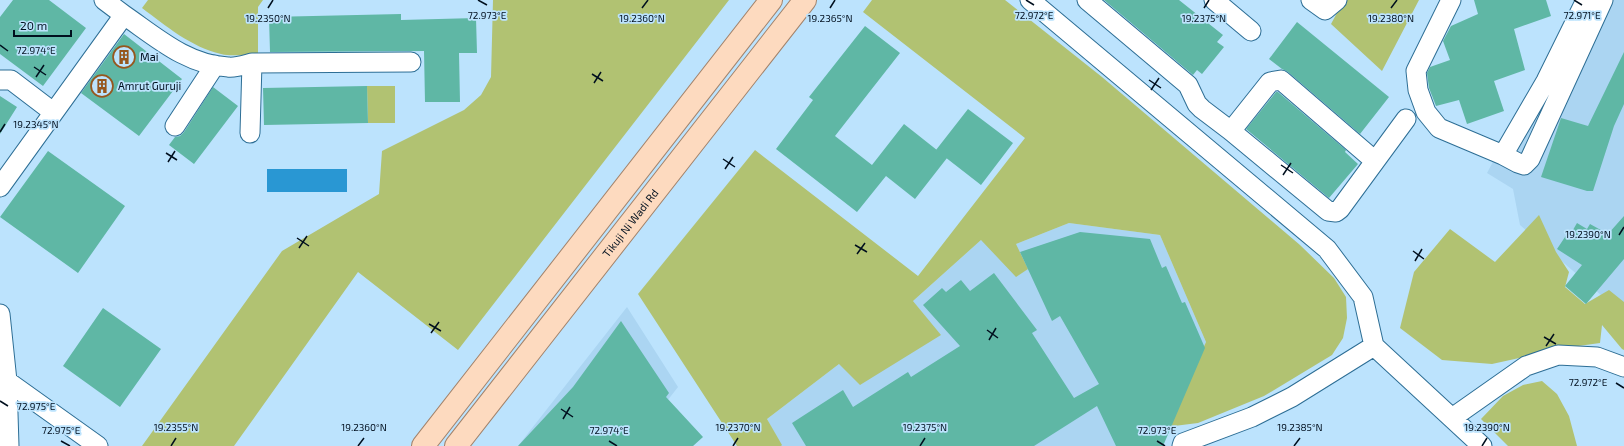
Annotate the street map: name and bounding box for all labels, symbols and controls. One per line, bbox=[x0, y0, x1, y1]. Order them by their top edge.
text: 72.973°E bbox=[468, 9, 507, 21]
text: 72.972°E bbox=[1015, 9, 1054, 21]
text: 72.971°E bbox=[1563, 9, 1601, 21]
scale bar bbox=[14, 12, 71, 38]
text: 19.2350°N bbox=[245, 12, 291, 24]
text: 19.2360°N bbox=[619, 12, 665, 24]
text: 19.2365°N bbox=[808, 12, 852, 24]
text: 19.2375°N bbox=[1182, 12, 1226, 24]
text: 19.2380°N bbox=[1368, 12, 1414, 24]
text: 20 m bbox=[20, 18, 47, 32]
text: 72.974°E bbox=[16, 44, 56, 56]
building icon: Mai bbox=[111, 44, 137, 70]
place label: Mai bbox=[140, 50, 158, 63]
building icon: Amrut Guruji bbox=[89, 73, 115, 99]
place label: Amrut Guruji bbox=[118, 79, 181, 93]
text: 19.2345°N bbox=[13, 118, 59, 130]
street label: Tikuji Ni Wadi Rd bbox=[599, 186, 661, 259]
text: 19.2390°N bbox=[1565, 228, 1611, 240]
text: 72.972°E bbox=[1569, 376, 1608, 388]
text: 72.975°E bbox=[17, 400, 56, 412]
text: 19.2355°N bbox=[154, 421, 198, 433]
text: 19.2360°N bbox=[341, 421, 387, 433]
text: 19.2370°N bbox=[716, 421, 761, 433]
text: 19.2375°N bbox=[903, 421, 947, 433]
text: 19.2385°N bbox=[1277, 421, 1323, 433]
text: 19.2390°N bbox=[1464, 421, 1510, 433]
text: 72.975°E bbox=[42, 424, 81, 436]
text: 72.974°E bbox=[589, 424, 629, 436]
text: 72.973°E bbox=[1138, 424, 1177, 436]

